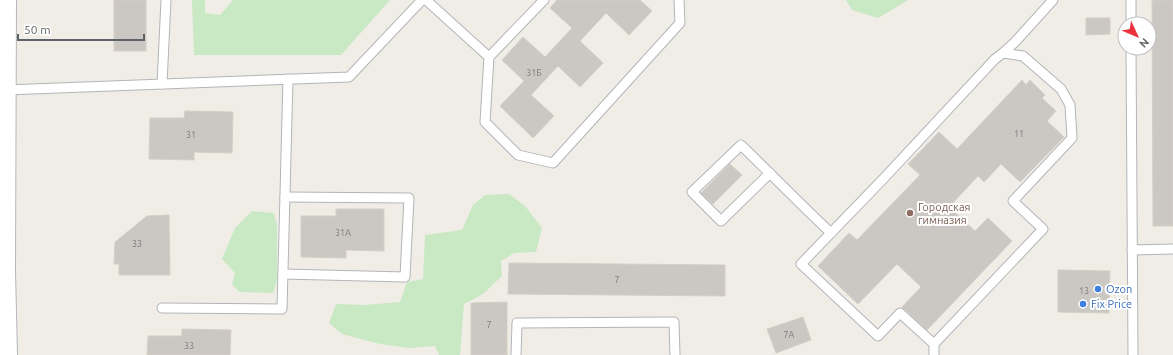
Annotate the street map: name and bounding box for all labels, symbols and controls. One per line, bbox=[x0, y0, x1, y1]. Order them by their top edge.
scale bar bbox=[18, 16, 144, 42]
north arrow bbox=[1117, 16, 1157, 56]
text: 50 m bbox=[24, 23, 51, 36]
text: N bbox=[1137, 36, 1151, 50]
house number: 31Б bbox=[526, 68, 542, 78]
house number: 11 bbox=[1014, 129, 1024, 139]
house number: 31 bbox=[186, 130, 196, 140]
place label: Городская гимназия bbox=[918, 201, 970, 226]
marker: Городская гимназия bbox=[905, 208, 915, 218]
house number: 31А bbox=[335, 228, 351, 238]
house number: 33 bbox=[132, 239, 142, 249]
house number: 7 bbox=[614, 275, 620, 285]
place label: Ozon bbox=[1106, 283, 1132, 295]
marker: Ozon bbox=[1093, 284, 1103, 294]
house number: 13 bbox=[1079, 286, 1089, 296]
place label: Fix Price bbox=[1091, 298, 1132, 310]
marker: Fix Price bbox=[1078, 299, 1088, 309]
house number: 7 bbox=[486, 320, 492, 330]
house number: 7А bbox=[784, 330, 795, 340]
house number: 33 bbox=[184, 341, 194, 351]

